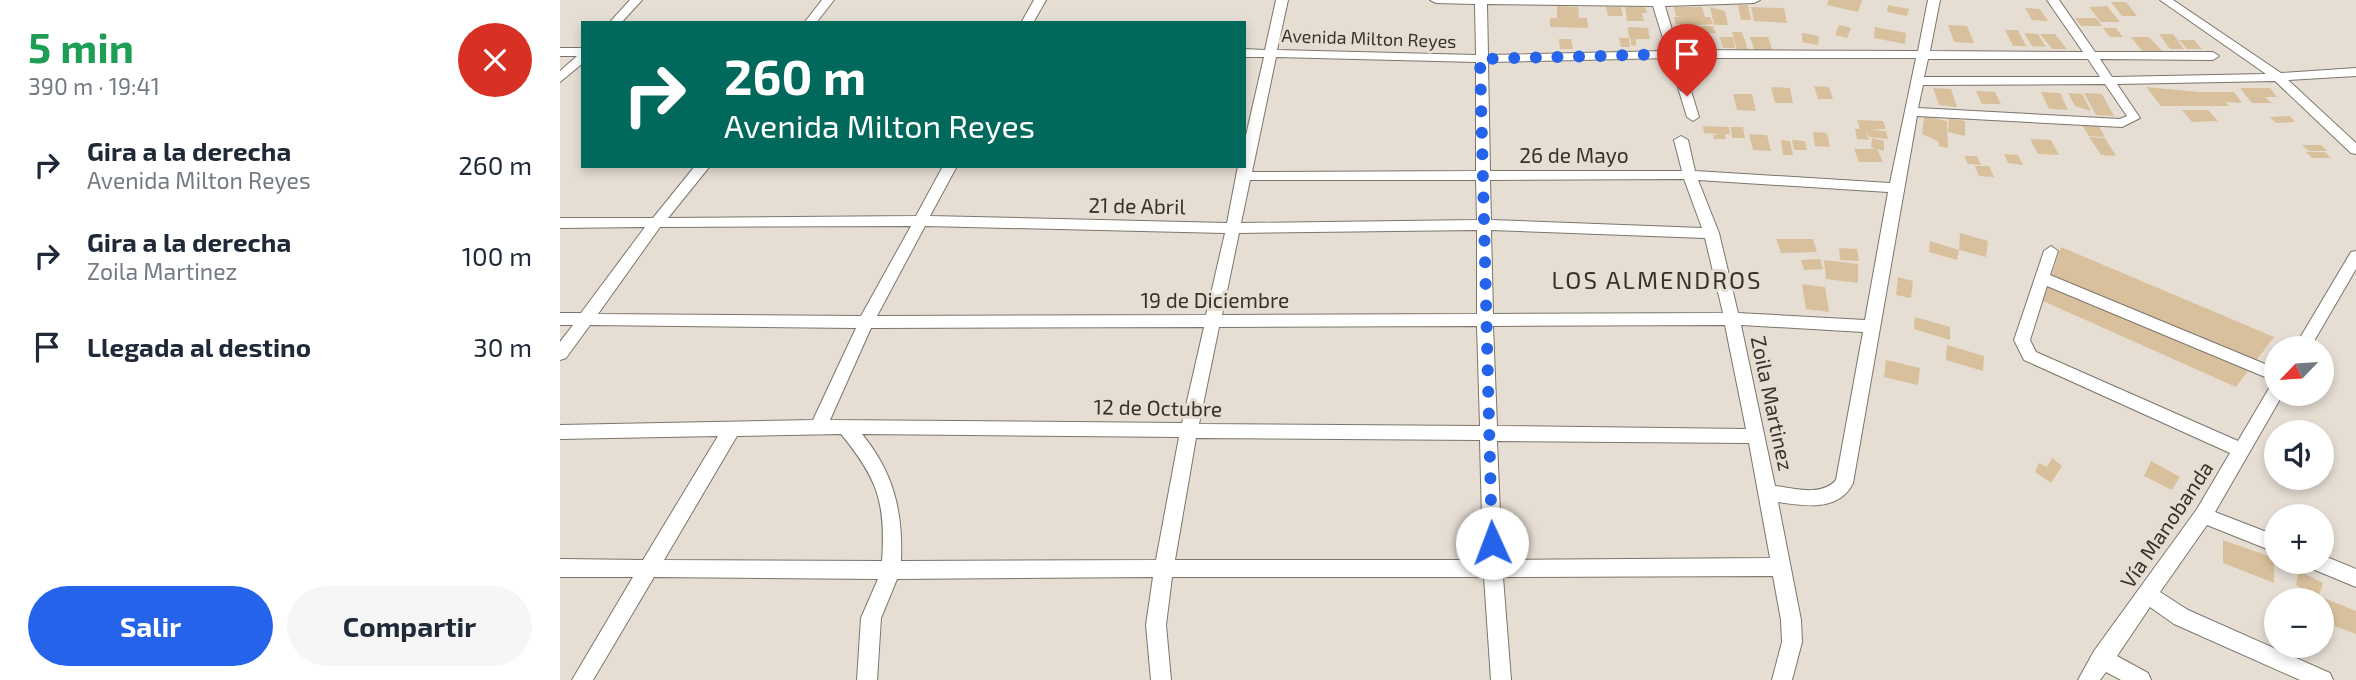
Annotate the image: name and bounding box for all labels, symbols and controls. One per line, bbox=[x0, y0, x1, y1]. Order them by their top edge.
text: 5 min bbox=[28, 21, 134, 71]
button: close bbox=[458, 23, 532, 97]
street label: Avenida Milton Reyes bbox=[1281, 24, 1457, 52]
pin bbox=[1657, 24, 1717, 96]
icon: arrive bbox=[1668, 35, 1706, 73]
text: 260 m bbox=[724, 46, 866, 105]
icon: right bbox=[609, 49, 700, 140]
text: 390 m · 19:41 bbox=[28, 72, 160, 100]
text: Avenida Milton Reyes bbox=[724, 106, 1035, 144]
text: Gira a la derecha bbox=[87, 135, 291, 166]
street label: 26 de Mayo bbox=[1519, 142, 1629, 167]
icon: right bbox=[28, 146, 66, 184]
text: 260 m bbox=[458, 149, 532, 180]
text: Avenida Milton Reyes bbox=[87, 166, 311, 194]
street label: 21 de Abril bbox=[1088, 192, 1187, 218]
text: Gira a la derecha bbox=[87, 226, 291, 257]
icon: right bbox=[28, 237, 66, 275]
text: 100 m bbox=[462, 240, 532, 271]
text: Zoila Martinez bbox=[87, 257, 237, 285]
district label: LOS ALMENDROS bbox=[1551, 265, 1763, 294]
street label: 19 de Diciembre bbox=[1141, 287, 1289, 312]
icon: arrive bbox=[28, 328, 66, 366]
text: Llegada al destino bbox=[87, 331, 311, 362]
text: 30 m bbox=[473, 331, 532, 362]
street label: Zoila Martinez bbox=[1747, 333, 1799, 473]
north arrow bbox=[2264, 336, 2334, 406]
map controls bbox=[2264, 336, 2334, 658]
street label: 12 de Octubre bbox=[1094, 393, 1222, 421]
button: sound bbox=[2264, 420, 2334, 490]
street label: Vía Manobanda bbox=[2114, 456, 2218, 592]
button: + bbox=[2264, 504, 2334, 574]
position arrow bbox=[1455, 506, 1529, 580]
button: Salir bbox=[28, 586, 273, 666]
button: Compartir bbox=[287, 586, 532, 666]
button: − bbox=[2264, 588, 2334, 658]

